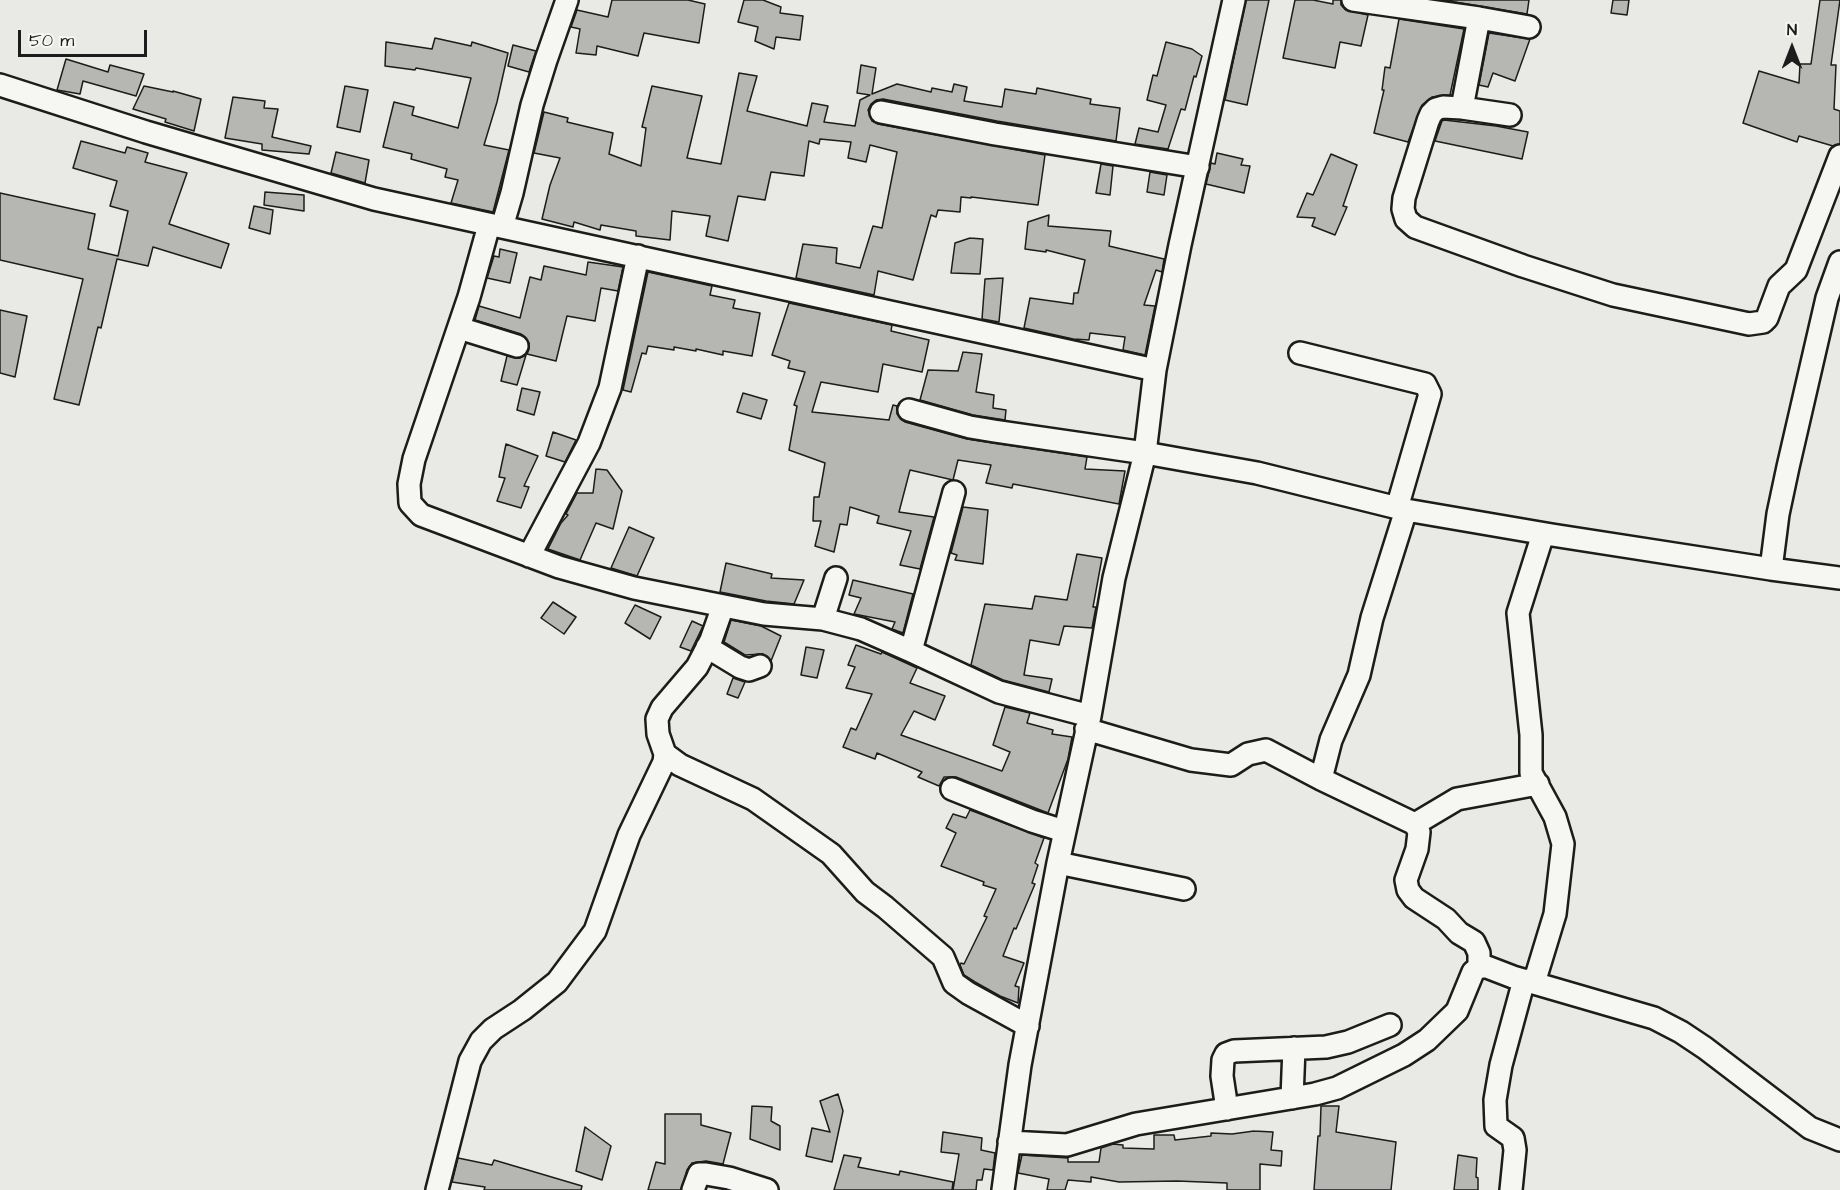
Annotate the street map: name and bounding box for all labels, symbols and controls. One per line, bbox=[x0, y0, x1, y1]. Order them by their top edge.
scale bar bbox=[21, 18, 150, 56]
north arrow bbox=[1762, 18, 1822, 78]
text: N bbox=[1787, 19, 1797, 41]
text: 50 m bbox=[29, 28, 74, 53]

